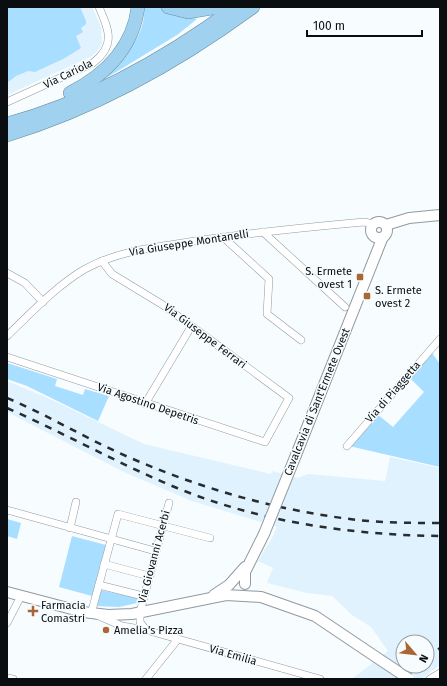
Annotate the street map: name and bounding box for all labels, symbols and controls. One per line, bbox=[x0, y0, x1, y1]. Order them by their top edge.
scale bar bbox=[307, 12, 422, 38]
text: 100 m bbox=[313, 19, 345, 33]
street label: Via Cariola bbox=[41, 57, 95, 91]
street label: Via Giuseppe Montanelli bbox=[128, 227, 250, 259]
place label: S. Ermete ovest 1 bbox=[305, 265, 352, 291]
marker: S. Ermete ovest 1 bbox=[355, 272, 365, 282]
place label: S. Ermete ovest 2 bbox=[375, 284, 422, 310]
marker: S. Ermete ovest 2 bbox=[362, 291, 372, 301]
street label: Via Giuseppe Ferrari bbox=[161, 301, 249, 371]
street label: Cavalcavia di Sant'Ermete Ovest bbox=[281, 326, 353, 478]
street label: Via di Piaggetta bbox=[363, 359, 423, 425]
street label: Via Agostino Depetris bbox=[96, 381, 200, 427]
street label: Via Giovanni Acerbi bbox=[135, 509, 173, 605]
place label: Farmacia Comastri bbox=[41, 599, 86, 625]
marker: Farmacia Comastri bbox=[28, 606, 38, 616]
place label: Amelia’s Pizza bbox=[114, 624, 183, 637]
marker: Amelia’s Pizza bbox=[101, 625, 111, 635]
north arrow bbox=[395, 634, 435, 674]
street label: Via Emilia bbox=[208, 642, 258, 668]
text: N bbox=[416, 652, 431, 665]

